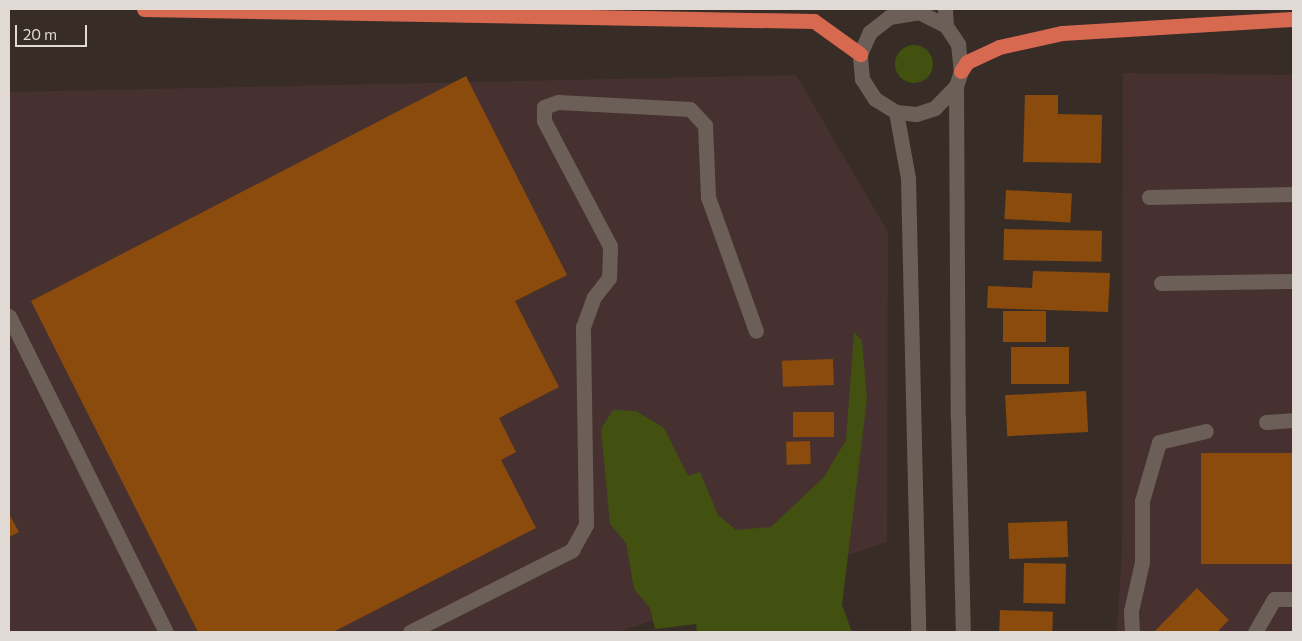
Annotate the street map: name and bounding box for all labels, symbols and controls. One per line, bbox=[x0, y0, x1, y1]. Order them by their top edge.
scale bar bbox=[18, 15, 90, 47]
text: 20 m bbox=[23, 25, 57, 43]

